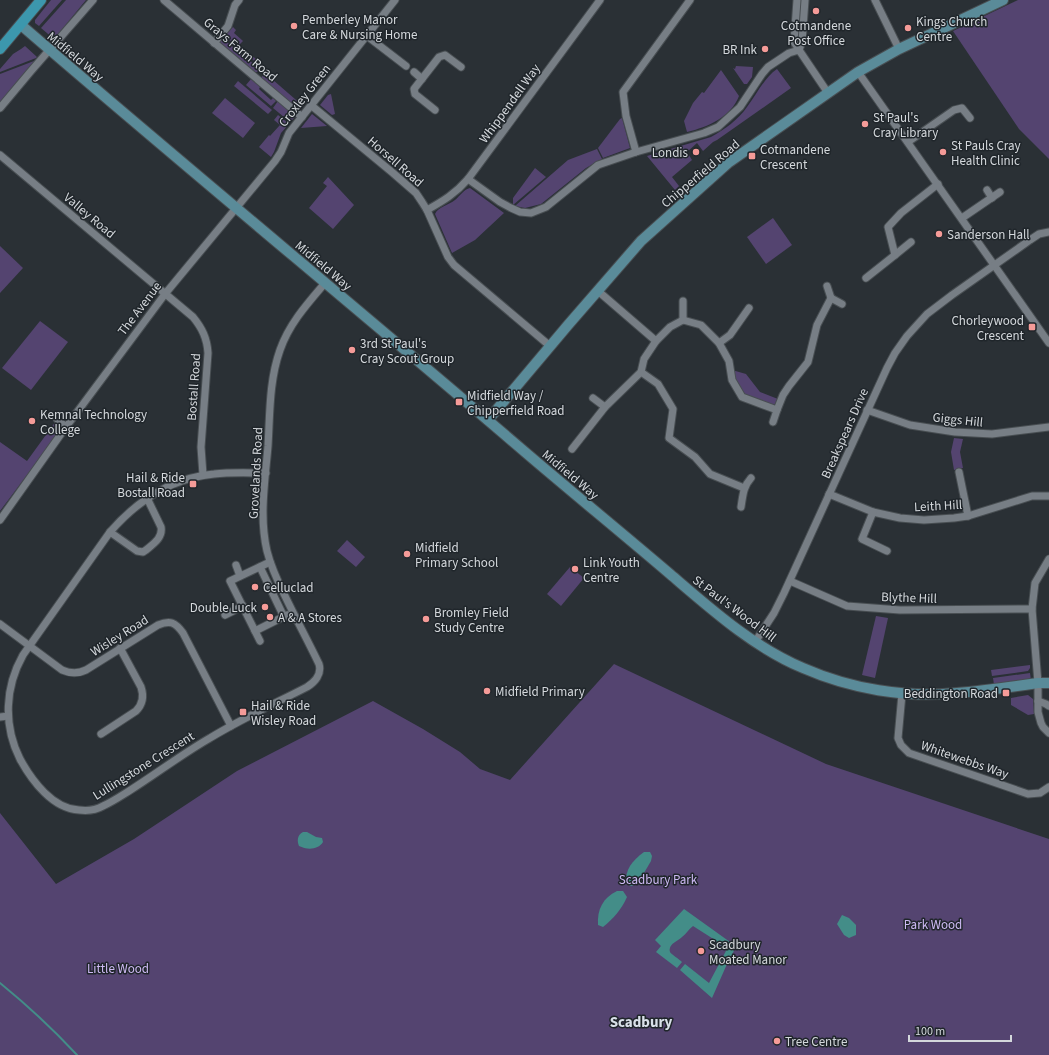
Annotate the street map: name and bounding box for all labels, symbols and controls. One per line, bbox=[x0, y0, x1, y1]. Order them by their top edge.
marker: Cotmandene Post Office bbox=[811, 6, 821, 16]
place label: Pemberley Manor Care & Nursing Home bbox=[302, 11, 418, 44]
place label: Kings Church Centre bbox=[916, 13, 987, 46]
street label: Grays Farm Road bbox=[200, 14, 281, 86]
place label: Cotmandene Post Office bbox=[781, 17, 851, 50]
marker: Pemberley Manor Care & Nursing Home bbox=[289, 21, 299, 31]
marker: Kings Church Centre bbox=[903, 23, 913, 33]
street label: Midfield Way bbox=[43, 28, 108, 86]
place label: BR Ink bbox=[722, 41, 758, 59]
marker: BR Ink bbox=[760, 44, 770, 54]
street label: Croxley Green bbox=[275, 60, 335, 131]
street label: Whippendell Way bbox=[475, 60, 545, 147]
place label: St Paul's Cray Library bbox=[873, 109, 938, 142]
marker: St Paul's Cray Library bbox=[860, 119, 870, 129]
street label: Horsell Road bbox=[363, 132, 427, 191]
street label: Chipperfield Road bbox=[657, 136, 744, 212]
place label: St Pauls Cray Health Clinic bbox=[951, 137, 1021, 170]
place label: Cotmandene Crescent bbox=[760, 141, 830, 174]
place label: Londis bbox=[652, 144, 689, 162]
marker: Londis bbox=[691, 147, 701, 157]
marker: St Pauls Cray Health Clinic bbox=[938, 147, 948, 157]
marker: Cotmandene Crescent bbox=[747, 151, 757, 161]
street label: Valley Road bbox=[60, 189, 119, 243]
place label: Sanderson Hall bbox=[947, 226, 1030, 244]
marker: Sanderson Hall bbox=[934, 229, 944, 239]
street label: Midfield Way bbox=[291, 237, 356, 295]
street label: The Avenue bbox=[114, 278, 166, 339]
place label: Chorleywood Crescent bbox=[951, 312, 1025, 345]
marker: Chorleywood Crescent bbox=[1027, 322, 1037, 332]
place label: 3rd St Paul's Cray Scout Group bbox=[360, 335, 454, 368]
marker: 3rd St Paul's Cray Scout Group bbox=[347, 345, 357, 355]
street label: Bostall Road bbox=[183, 353, 205, 421]
street label: Breakspears Drive bbox=[817, 385, 873, 482]
place label: Midfield Way / Chipperfield Road bbox=[467, 387, 565, 420]
marker: Midfield Way / Chipperfield Road bbox=[454, 397, 464, 407]
place label: Kemnal Technology College bbox=[40, 406, 147, 439]
street label: Giggs Hill bbox=[932, 408, 984, 432]
marker: Kemnal Technology College bbox=[27, 416, 37, 426]
street label: Grovelands Road bbox=[245, 427, 267, 519]
street label: Midfield Way bbox=[538, 446, 603, 504]
place label: Hail & Ride Bostall Road bbox=[117, 469, 185, 502]
marker: Hail & Ride Bostall Road bbox=[188, 479, 198, 489]
street label: Leith Hill bbox=[914, 496, 963, 516]
place label: Midfield Primary School bbox=[415, 539, 498, 572]
marker: Midfield Primary School bbox=[402, 549, 412, 559]
place label: Link Youth Centre bbox=[583, 554, 640, 587]
marker: Link Youth Centre bbox=[570, 564, 580, 574]
street label: St Paul's Wood Hill bbox=[689, 571, 780, 646]
place label: Celluclad bbox=[263, 579, 314, 597]
marker: Celluclad bbox=[250, 582, 260, 592]
street label: Blythe Hill bbox=[881, 588, 937, 608]
place label: Double Luck bbox=[190, 599, 258, 617]
marker: Double Luck bbox=[260, 602, 270, 612]
place label: Bromley Field Study Centre bbox=[434, 604, 509, 637]
place label: A & A Stores bbox=[278, 609, 343, 627]
street label: Wisley Road bbox=[87, 611, 152, 661]
marker: A & A Stores bbox=[265, 612, 275, 622]
marker: Bromley Field Study Centre bbox=[421, 614, 431, 624]
place label: Midfield Primary bbox=[495, 683, 585, 701]
place label: Beddington Road bbox=[904, 685, 998, 703]
marker: Midfield Primary bbox=[482, 686, 492, 696]
marker: Beddington Road bbox=[1001, 688, 1011, 698]
place label: Hail & Ride Wisley Road bbox=[251, 697, 316, 730]
marker: Hail & Ride Wisley Road bbox=[238, 707, 248, 717]
street label: Lullingstone Crescent bbox=[89, 727, 198, 804]
street label: Whitewebbs Way bbox=[918, 736, 1011, 783]
park label: Scadbury Park bbox=[619, 871, 698, 889]
park label: Park Wood bbox=[904, 916, 962, 934]
place label: Scadbury Moated Manor bbox=[709, 936, 787, 969]
marker: Scadbury Moated Manor bbox=[696, 946, 706, 956]
park label: Little Wood bbox=[87, 960, 149, 978]
district label: Scadbury bbox=[610, 1012, 673, 1033]
scale bar bbox=[909, 1017, 1011, 1043]
text: 100 m bbox=[915, 1023, 945, 1040]
place label: Tree Centre bbox=[785, 1033, 847, 1051]
marker: Tree Centre bbox=[772, 1036, 782, 1046]

